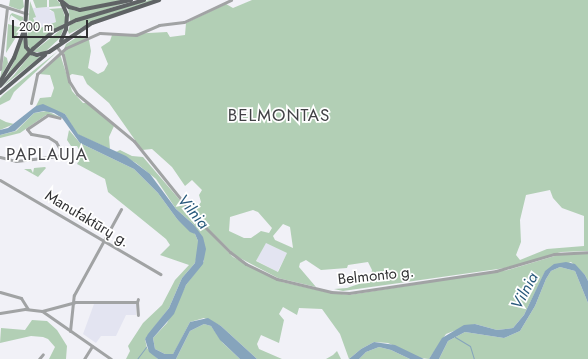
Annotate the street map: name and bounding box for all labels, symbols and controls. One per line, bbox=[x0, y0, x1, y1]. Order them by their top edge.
scale bar bbox=[14, 12, 90, 38]
text: 200 m bbox=[19, 18, 53, 36]
district label: BELMONTAS bbox=[228, 106, 330, 126]
district label: PAPLAUJA bbox=[6, 145, 88, 165]
street label: Manufaktūrų g. bbox=[42, 187, 132, 251]
water label: Vilnia bbox=[173, 191, 213, 233]
street label: Belmonto g. bbox=[337, 263, 415, 289]
water label: Vilnia bbox=[507, 269, 543, 313]

